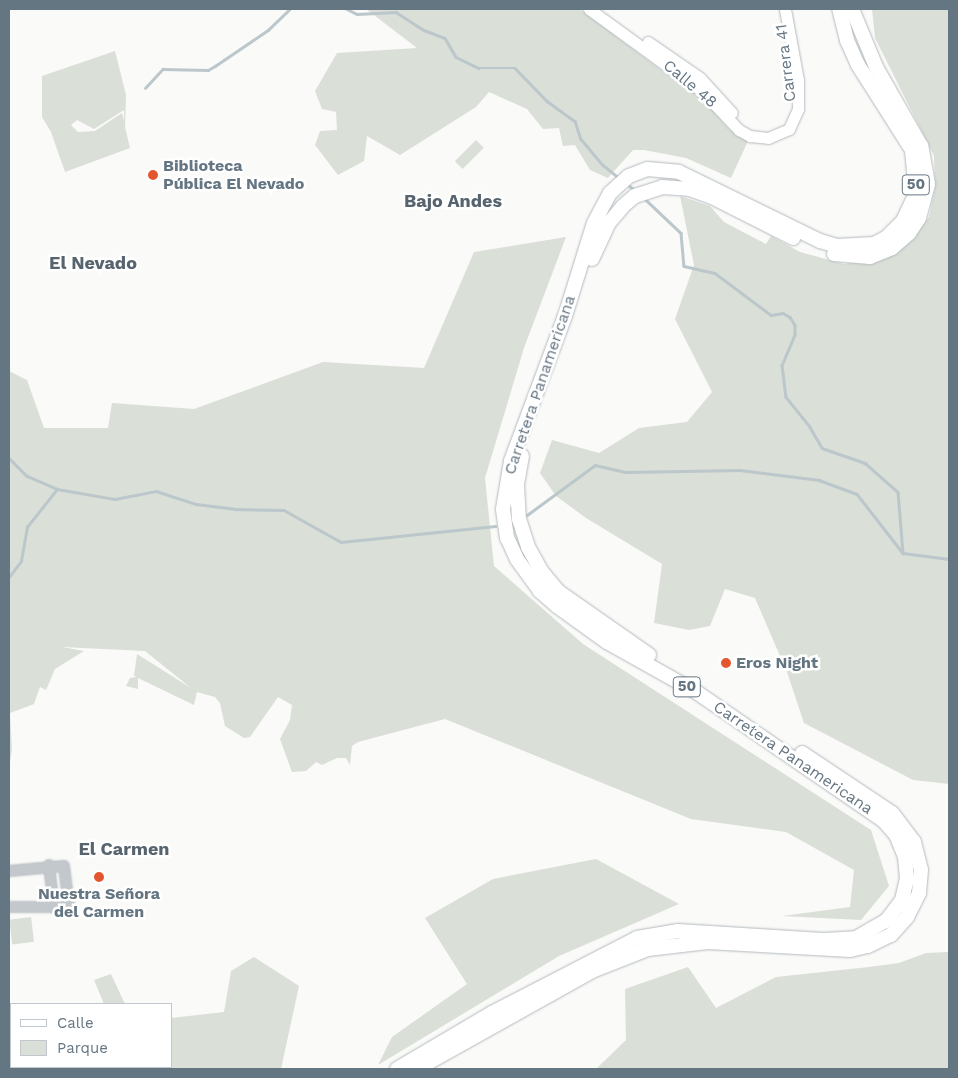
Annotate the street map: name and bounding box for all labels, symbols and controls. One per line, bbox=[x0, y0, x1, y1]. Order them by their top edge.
street label: Carrera 41 bbox=[772, 23, 800, 103]
street label: Calle 48 bbox=[659, 56, 721, 112]
place label: Biblioteca Pública El Nevado bbox=[163, 156, 305, 194]
marker: Biblioteca Pública El Nevado bbox=[147, 169, 159, 181]
road number: 50 bbox=[901, 172, 931, 198]
district label: Bajo Andes bbox=[404, 190, 502, 212]
district label: El Nevado bbox=[49, 252, 137, 274]
street label: Carretera Panamericana bbox=[500, 293, 580, 477]
place label: Eros Night bbox=[736, 653, 818, 673]
marker: Eros Night bbox=[720, 657, 732, 669]
road number: 50 bbox=[672, 674, 702, 700]
street label: Carretera Panamericana bbox=[709, 697, 877, 819]
district label: El Carmen bbox=[78, 838, 170, 860]
marker: Nuestra Señora del Carmen bbox=[93, 871, 105, 883]
place label: Nuestra Señora del Carmen bbox=[38, 884, 160, 922]
legend bbox=[10, 1003, 172, 1068]
text: Calle bbox=[57, 1014, 94, 1032]
text: Parque bbox=[57, 1039, 108, 1057]

